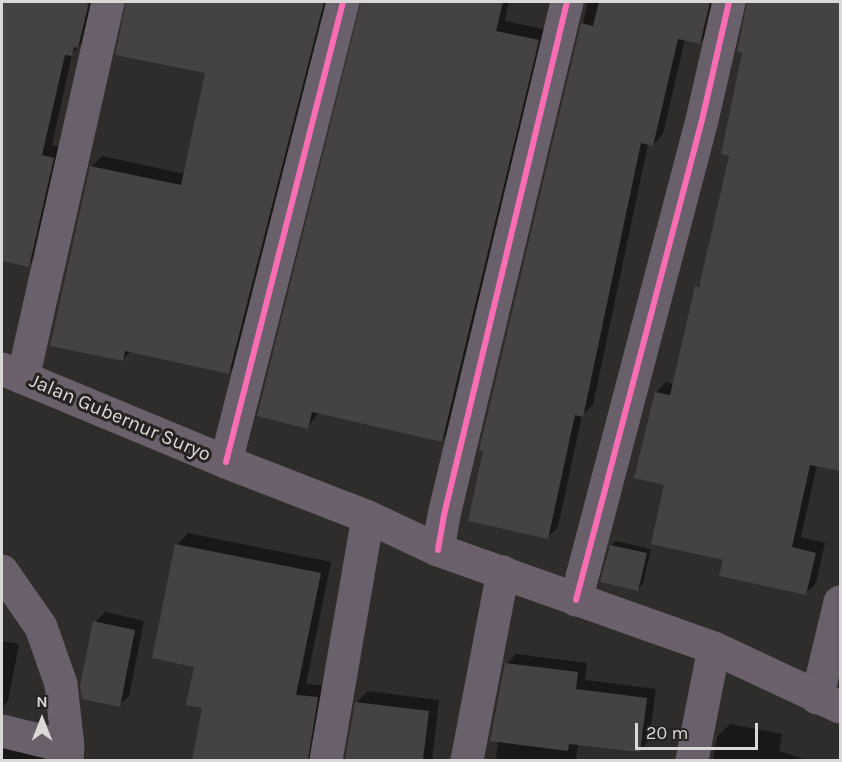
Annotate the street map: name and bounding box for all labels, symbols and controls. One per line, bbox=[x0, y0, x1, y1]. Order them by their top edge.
street label: Jalan Gubernur Suryo bbox=[26, 369, 214, 467]
north arrow bbox=[12, 690, 72, 750]
text: N bbox=[36, 692, 48, 711]
scale bar bbox=[638, 711, 761, 749]
text: 20 m bbox=[646, 722, 688, 744]

